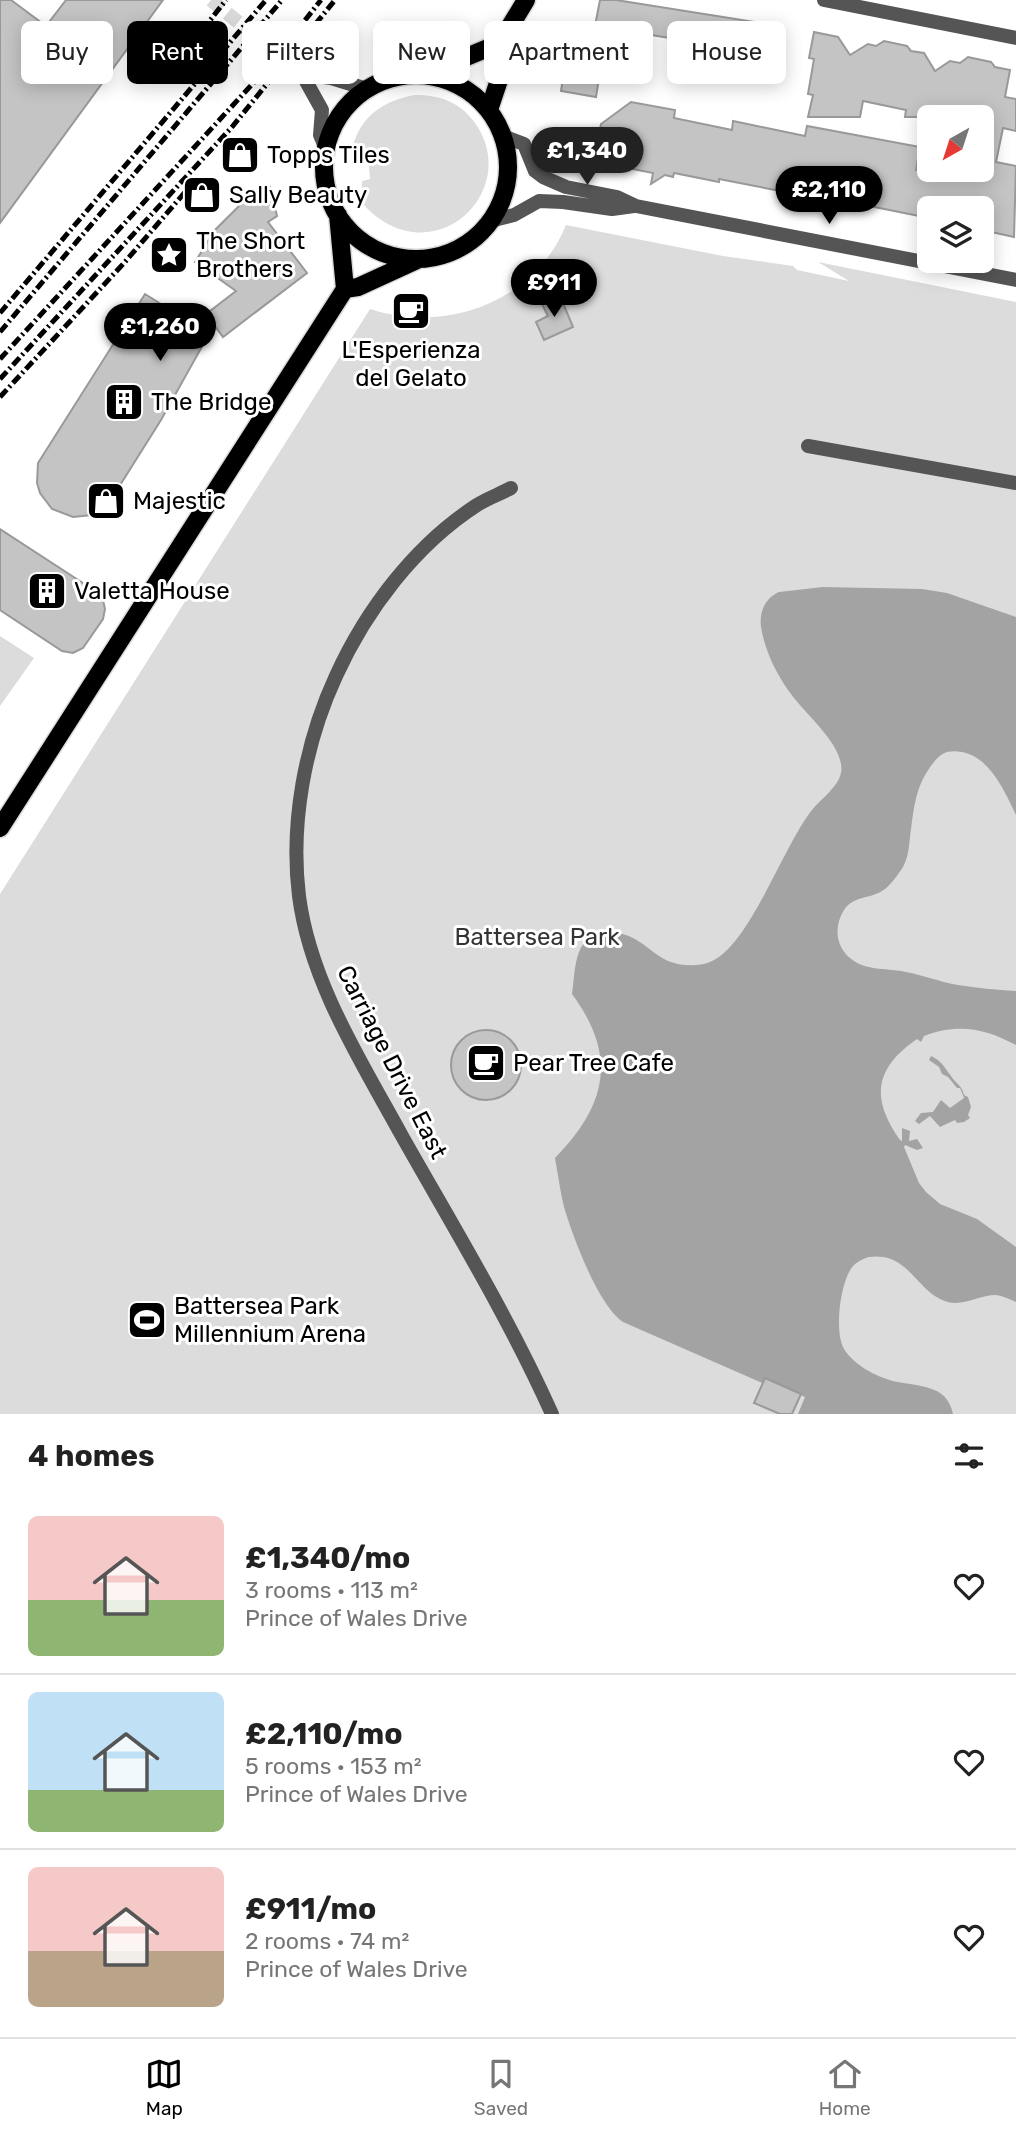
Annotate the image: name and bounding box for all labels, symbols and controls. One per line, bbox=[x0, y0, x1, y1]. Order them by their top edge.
chip: Buy bbox=[21, 21, 113, 84]
chip: Rent bbox=[127, 21, 228, 84]
chip: Filters bbox=[242, 21, 359, 84]
chip: New bbox=[373, 21, 470, 84]
chip: Apartment bbox=[484, 21, 653, 84]
chip: House bbox=[667, 21, 786, 84]
north arrow bbox=[917, 105, 994, 182]
map controls bbox=[917, 105, 994, 273]
pin: £1,340 bbox=[530, 128, 644, 187]
shop icon: Topps Tiles bbox=[219, 134, 261, 176]
text: £1,340 bbox=[547, 136, 627, 164]
place label: Topps Tiles bbox=[267, 141, 390, 169]
pin: £2,110 bbox=[772, 166, 886, 226]
shop icon: Sally Beauty bbox=[181, 174, 223, 216]
text: £2,110 bbox=[792, 175, 866, 203]
place label: Sally Beauty bbox=[229, 181, 367, 209]
button: layers bbox=[917, 196, 994, 273]
place label: The Short Brothers bbox=[196, 227, 305, 283]
place icon: The Short Brothers bbox=[148, 234, 190, 276]
pin: £911 bbox=[513, 260, 595, 319]
text: £911 bbox=[527, 268, 581, 296]
cafe icon: L'Esperienza del Gelato bbox=[390, 290, 432, 332]
pin: £1,260 bbox=[103, 304, 217, 363]
text: £1,260 bbox=[120, 312, 200, 340]
place label: L'Esperienza del Gelato bbox=[341, 336, 481, 392]
building icon: The Bridge bbox=[103, 381, 145, 423]
place label: The Bridge bbox=[151, 388, 271, 416]
shop icon: Majestic bbox=[85, 480, 127, 522]
place label: Majestic bbox=[133, 487, 226, 515]
building icon: Valetta House bbox=[26, 570, 68, 612]
place label: Valetta House bbox=[74, 577, 230, 605]
park label: Battersea Park bbox=[454, 923, 620, 951]
street label: Carriage Drive East bbox=[331, 961, 453, 1163]
cafe icon: Pear Tree Cafe bbox=[465, 1042, 507, 1084]
place label: Pear Tree Cafe bbox=[513, 1049, 674, 1077]
place label: Battersea Park Millennium Arena bbox=[174, 1292, 366, 1348]
sports icon: Battersea Park Millennium Arena bbox=[126, 1299, 168, 1341]
icon: filters bbox=[950, 1437, 988, 1475]
text: 4 homes bbox=[28, 1438, 155, 1474]
text: £1,340/mo bbox=[245, 1540, 410, 1576]
icon: home bbox=[84, 1544, 168, 1628]
icon: heart bbox=[950, 1567, 988, 1605]
text: 3 rooms · 113 m² bbox=[245, 1576, 418, 1604]
text: Prince of Wales Drive bbox=[245, 1604, 468, 1632]
text: £2,110/mo bbox=[245, 1716, 403, 1752]
icon: home bbox=[84, 1720, 168, 1804]
icon: heart bbox=[950, 1743, 988, 1781]
text: 5 rooms · 153 m² bbox=[245, 1752, 422, 1780]
text: Prince of Wales Drive bbox=[245, 1780, 468, 1808]
text: £911/mo bbox=[245, 1891, 376, 1927]
icon: home bbox=[84, 1895, 168, 1979]
icon: heart bbox=[950, 1918, 988, 1956]
text: 2 rooms · 74 m² bbox=[245, 1927, 409, 1955]
text: Prince of Wales Drive bbox=[245, 1955, 468, 1983]
tab: Map bbox=[145, 2055, 183, 2120]
tab: Saved bbox=[474, 2055, 528, 2120]
tab: Home bbox=[819, 2055, 871, 2120]

